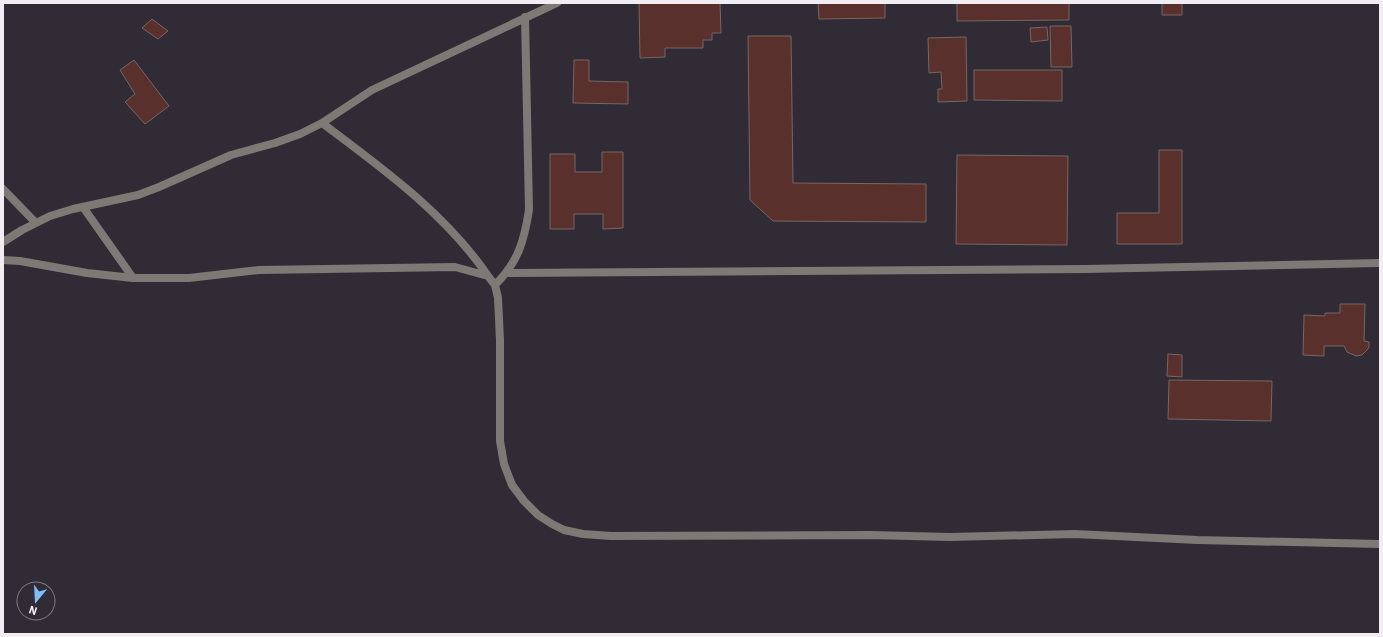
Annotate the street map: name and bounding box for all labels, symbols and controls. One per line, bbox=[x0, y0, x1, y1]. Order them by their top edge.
north arrow bbox=[16, 581, 56, 621]
text: N bbox=[27, 603, 39, 618]

